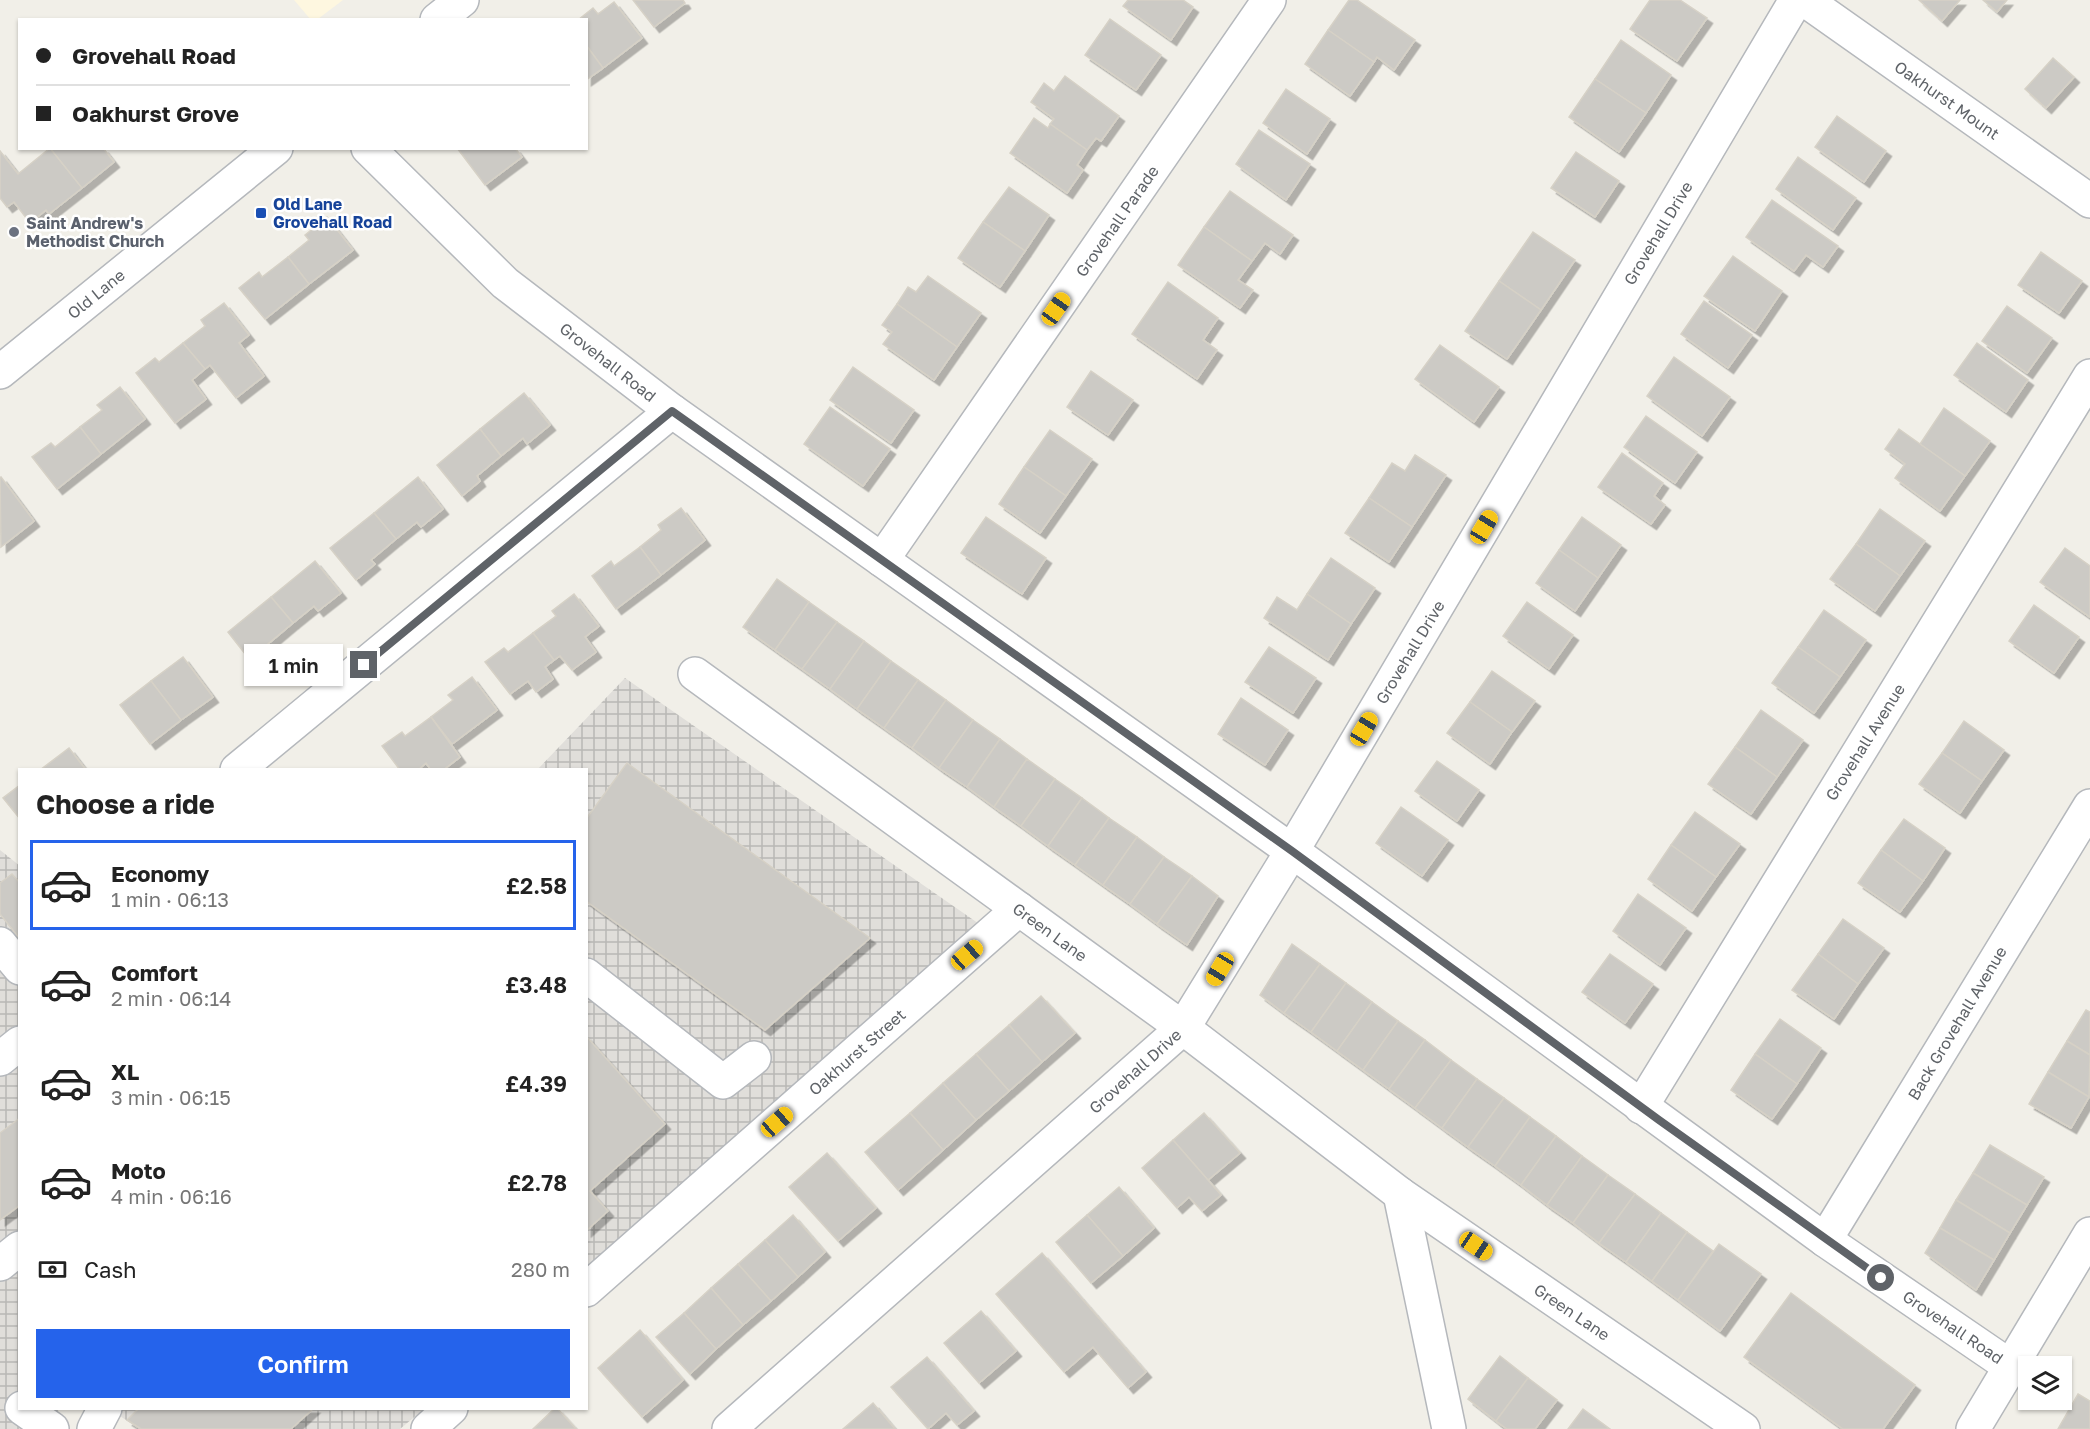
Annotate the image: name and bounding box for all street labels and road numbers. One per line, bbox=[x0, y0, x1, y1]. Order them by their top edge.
street label: Oakhurst Mount bbox=[1891, 56, 2003, 144]
street label: Grovehall Parade bbox=[1071, 161, 1163, 281]
street label: Grovehall Drive bbox=[1619, 178, 1697, 288]
street label: Old Lane bbox=[63, 265, 129, 323]
street label: Grovehall Road bbox=[556, 318, 660, 406]
street label: Grovehall Drive bbox=[1371, 597, 1449, 707]
street label: Grovehall Avenue bbox=[1821, 680, 1909, 804]
street label: Green Lane bbox=[1009, 898, 1091, 966]
street label: Back Grovehall Avenue bbox=[1903, 943, 2011, 1103]
street label: Oakhurst Street bbox=[804, 1004, 910, 1100]
street label: Grovehall Drive bbox=[1085, 1024, 1185, 1118]
street label: Green Lane bbox=[1530, 1279, 1614, 1345]
street label: Grovehall Road bbox=[1899, 1286, 2007, 1368]

